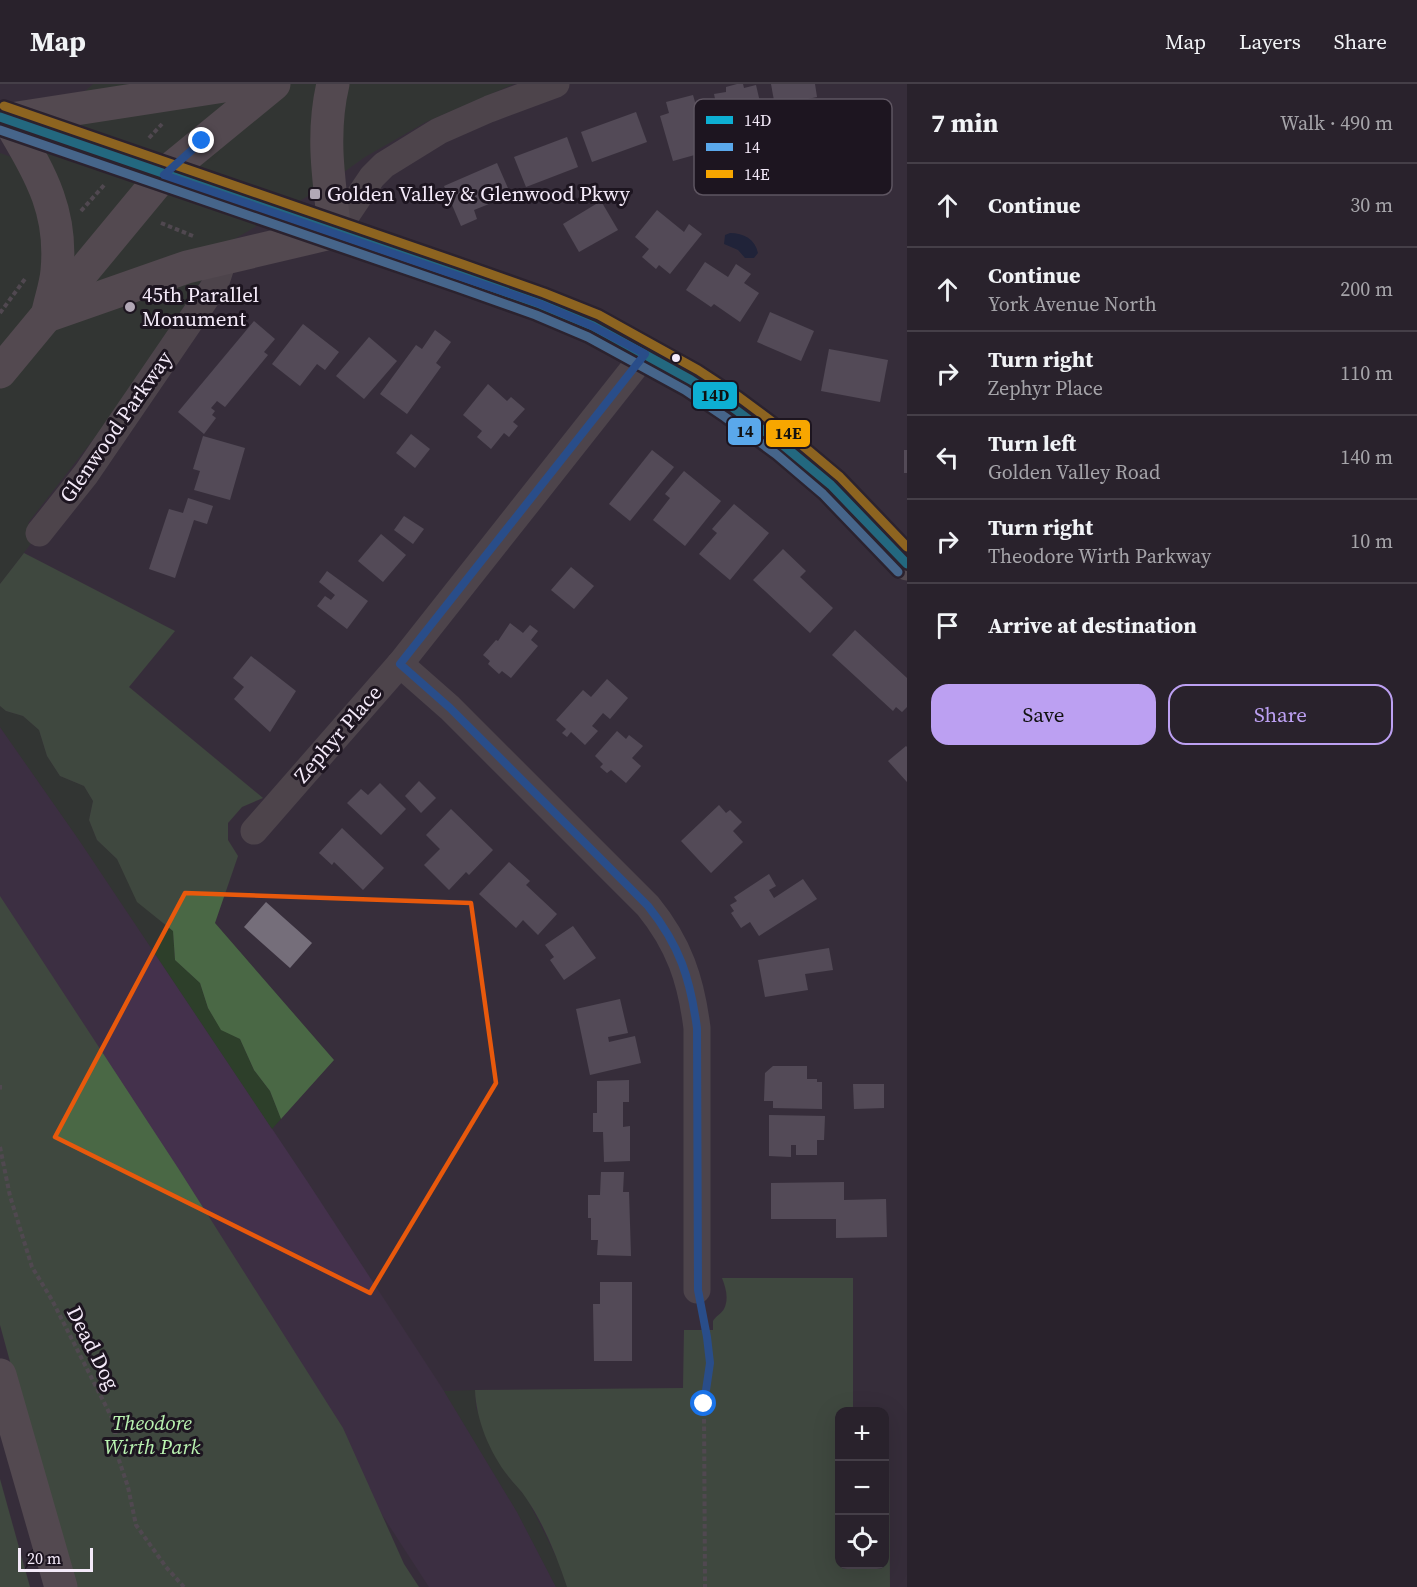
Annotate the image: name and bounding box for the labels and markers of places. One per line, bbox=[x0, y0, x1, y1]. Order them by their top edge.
place label: Golden Valley & Glenwood Pkwy bbox=[327, 179, 630, 208]
marker: Golden Valley & Glenwood Pkwy bbox=[308, 187, 322, 201]
place label: 45th Parallel Monument bbox=[142, 280, 259, 333]
marker: 45th Parallel Monument bbox=[123, 300, 137, 314]
unlabelled marker bbox=[670, 352, 682, 364]

